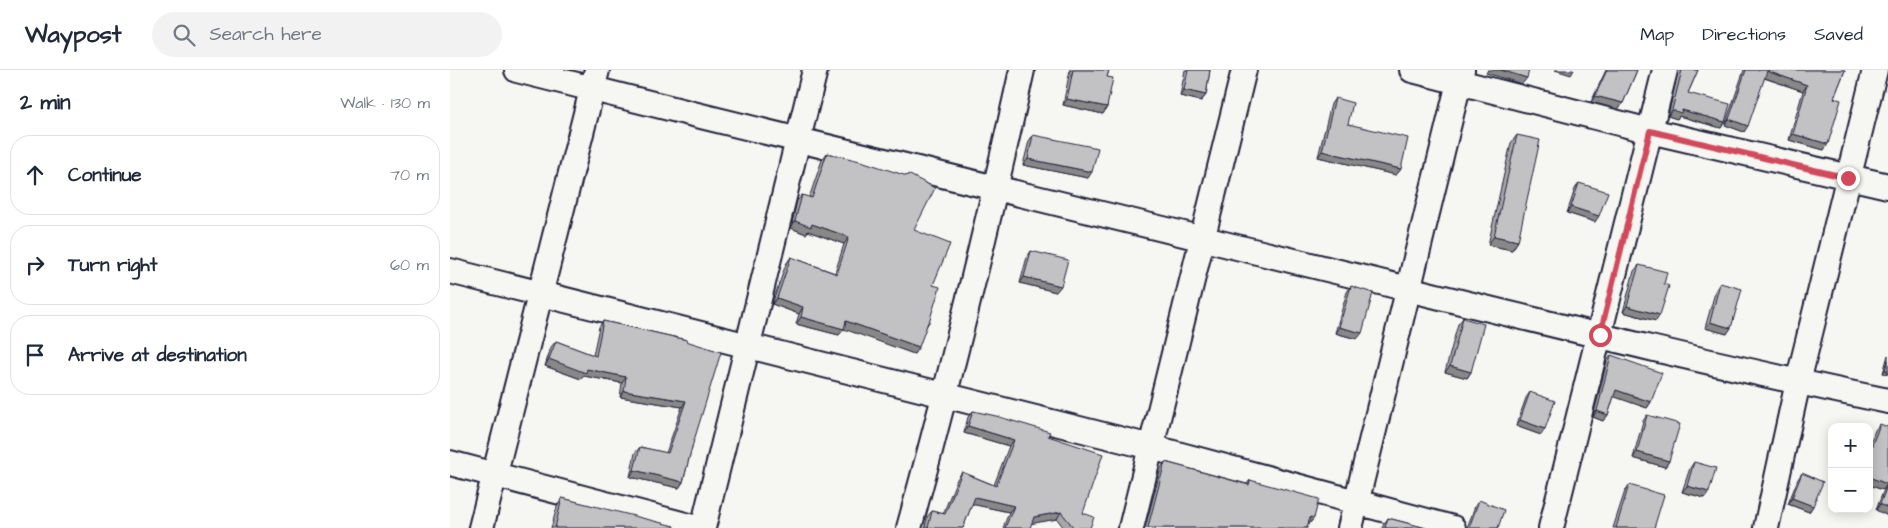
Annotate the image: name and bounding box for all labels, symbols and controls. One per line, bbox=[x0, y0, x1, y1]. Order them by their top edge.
search box bbox=[152, 12, 502, 57]
text: Waypost bbox=[25, 18, 122, 52]
icon: search bbox=[170, 21, 198, 49]
text: Search here bbox=[210, 21, 322, 48]
text: Map bbox=[1640, 22, 1674, 47]
text: Directions bbox=[1702, 22, 1786, 47]
text: Saved bbox=[1814, 22, 1863, 47]
text: 2 min bbox=[20, 88, 70, 117]
text: Walk · 130 m bbox=[340, 92, 430, 114]
icon: ahead bbox=[21, 161, 49, 189]
text: Continue bbox=[68, 162, 142, 189]
text: 70 m bbox=[390, 164, 429, 186]
route end bbox=[1837, 167, 1860, 190]
icon: right bbox=[21, 251, 49, 279]
text: Turn right bbox=[68, 252, 157, 279]
text: 60 m bbox=[390, 254, 429, 276]
route start bbox=[1589, 324, 1612, 347]
icon: arrive bbox=[21, 341, 49, 369]
text: Arrive at destination bbox=[68, 342, 247, 369]
map controls bbox=[1828, 423, 1873, 513]
button: + bbox=[1828, 423, 1873, 468]
button: − bbox=[1828, 468, 1873, 513]

